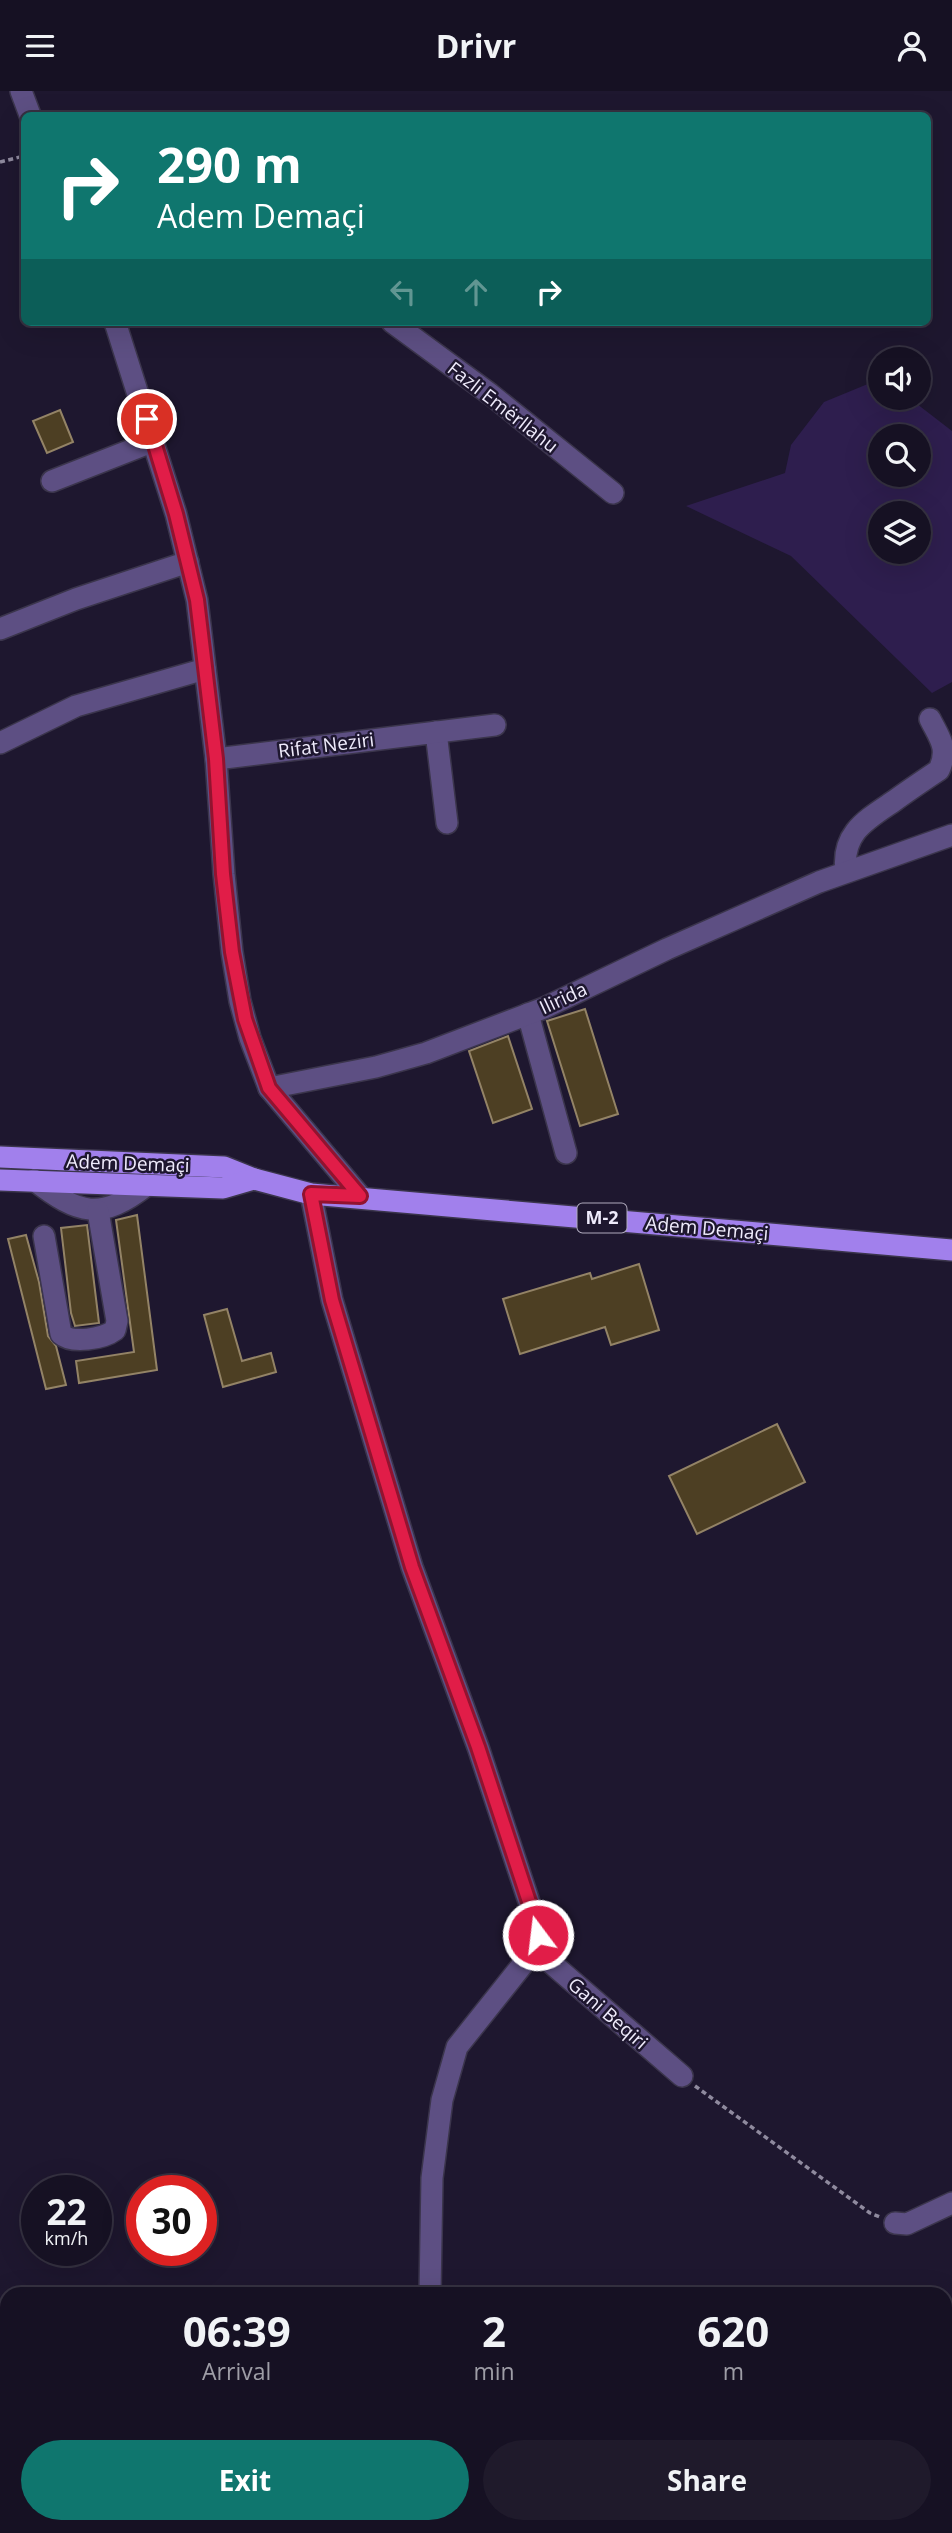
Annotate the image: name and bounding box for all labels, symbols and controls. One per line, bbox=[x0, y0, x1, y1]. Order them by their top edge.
text: Drivr bbox=[436, 24, 516, 67]
icon: menu bbox=[21, 27, 59, 65]
icon: person bbox=[893, 27, 931, 65]
text: 290 m bbox=[157, 131, 302, 197]
icon: right bbox=[42, 140, 133, 231]
text: Adem Demaçi bbox=[157, 194, 365, 237]
icon: left bbox=[384, 273, 422, 311]
icon: ahead bbox=[457, 273, 495, 311]
icon: right bbox=[530, 273, 568, 311]
map controls bbox=[868, 347, 931, 564]
button: sound bbox=[868, 347, 931, 410]
street label: Fazli Emërllahu bbox=[442, 356, 564, 458]
pin bbox=[117, 389, 177, 449]
icon: arrive bbox=[128, 400, 166, 438]
button: search bbox=[868, 424, 931, 487]
button: layers bbox=[868, 501, 931, 564]
street label: Rifat Neziri bbox=[277, 726, 375, 764]
street label: Ilirida bbox=[535, 976, 591, 1020]
street label: Adem Demaçi bbox=[66, 1148, 190, 1178]
road number: M-2 bbox=[578, 1203, 626, 1233]
street label: Adem Demaçi bbox=[644, 1210, 770, 1246]
position arrow bbox=[501, 1898, 575, 1972]
street label: Gani Beqiri bbox=[563, 1971, 653, 2055]
speed limit sign: 30 bbox=[126, 2175, 217, 2266]
text: 22 bbox=[46, 2188, 87, 2235]
text: km/h bbox=[45, 2226, 88, 2250]
text: 06:39 bbox=[183, 2302, 291, 2359]
text: 2 bbox=[482, 2302, 506, 2359]
text: 620 bbox=[697, 2302, 769, 2359]
text: Arrival bbox=[202, 2355, 271, 2387]
text: min bbox=[473, 2355, 515, 2387]
text: m bbox=[723, 2355, 744, 2387]
button: Exit bbox=[21, 2440, 469, 2520]
button: Share bbox=[483, 2440, 931, 2520]

